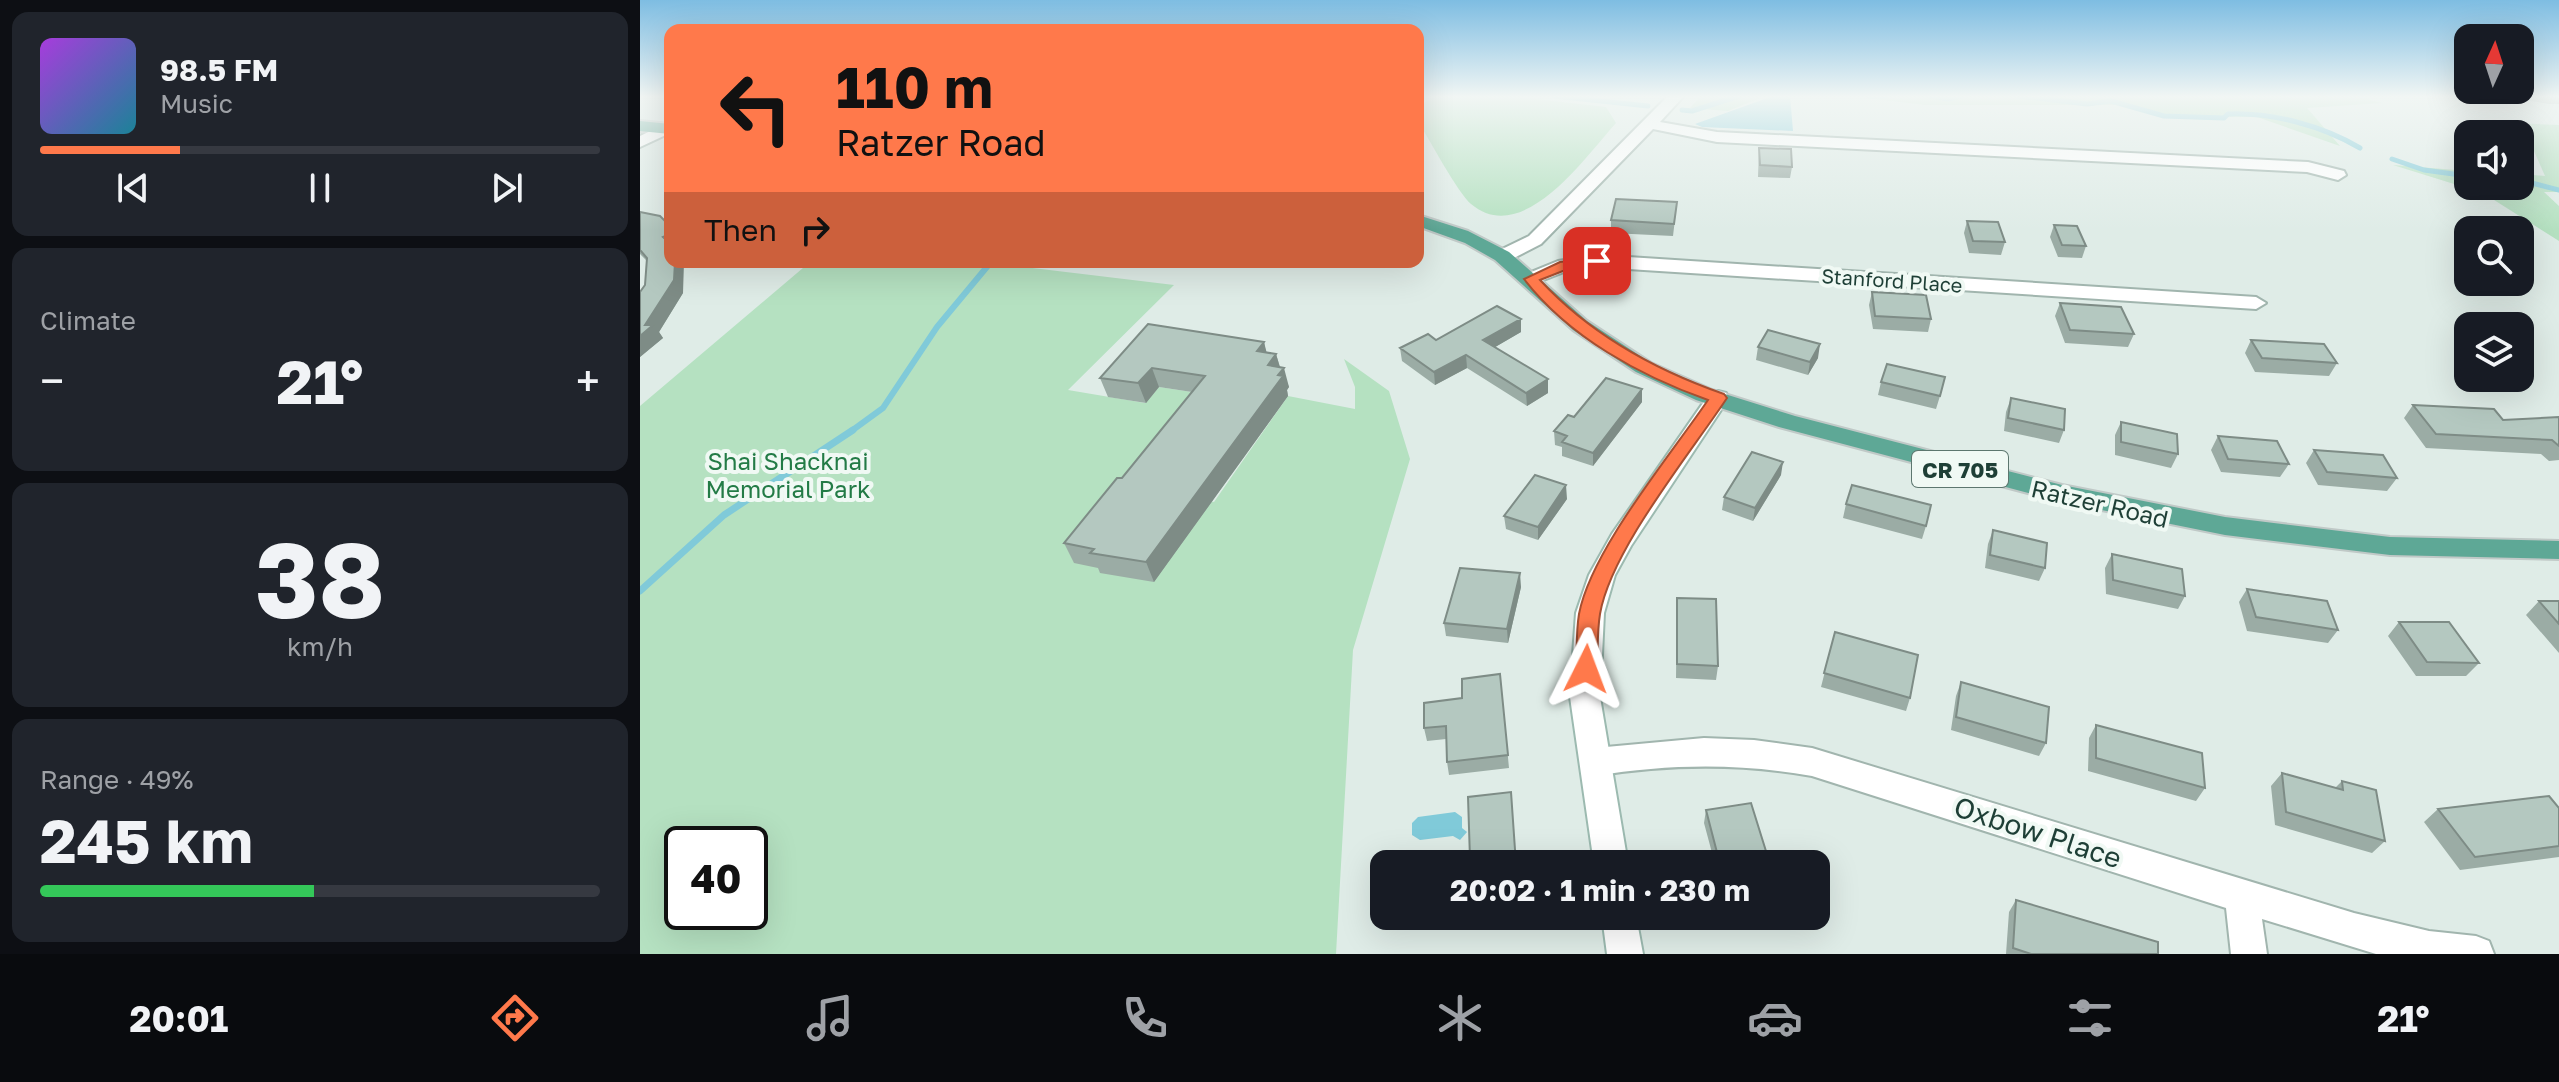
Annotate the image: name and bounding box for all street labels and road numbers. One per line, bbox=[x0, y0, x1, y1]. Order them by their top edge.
street label: Stanford Place bbox=[1821, 263, 1963, 297]
road number: CR 705 bbox=[1912, 451, 2008, 487]
street label: Ratzer Road bbox=[2029, 473, 2171, 533]
street label: Oxbow Place bbox=[1950, 789, 2126, 875]

